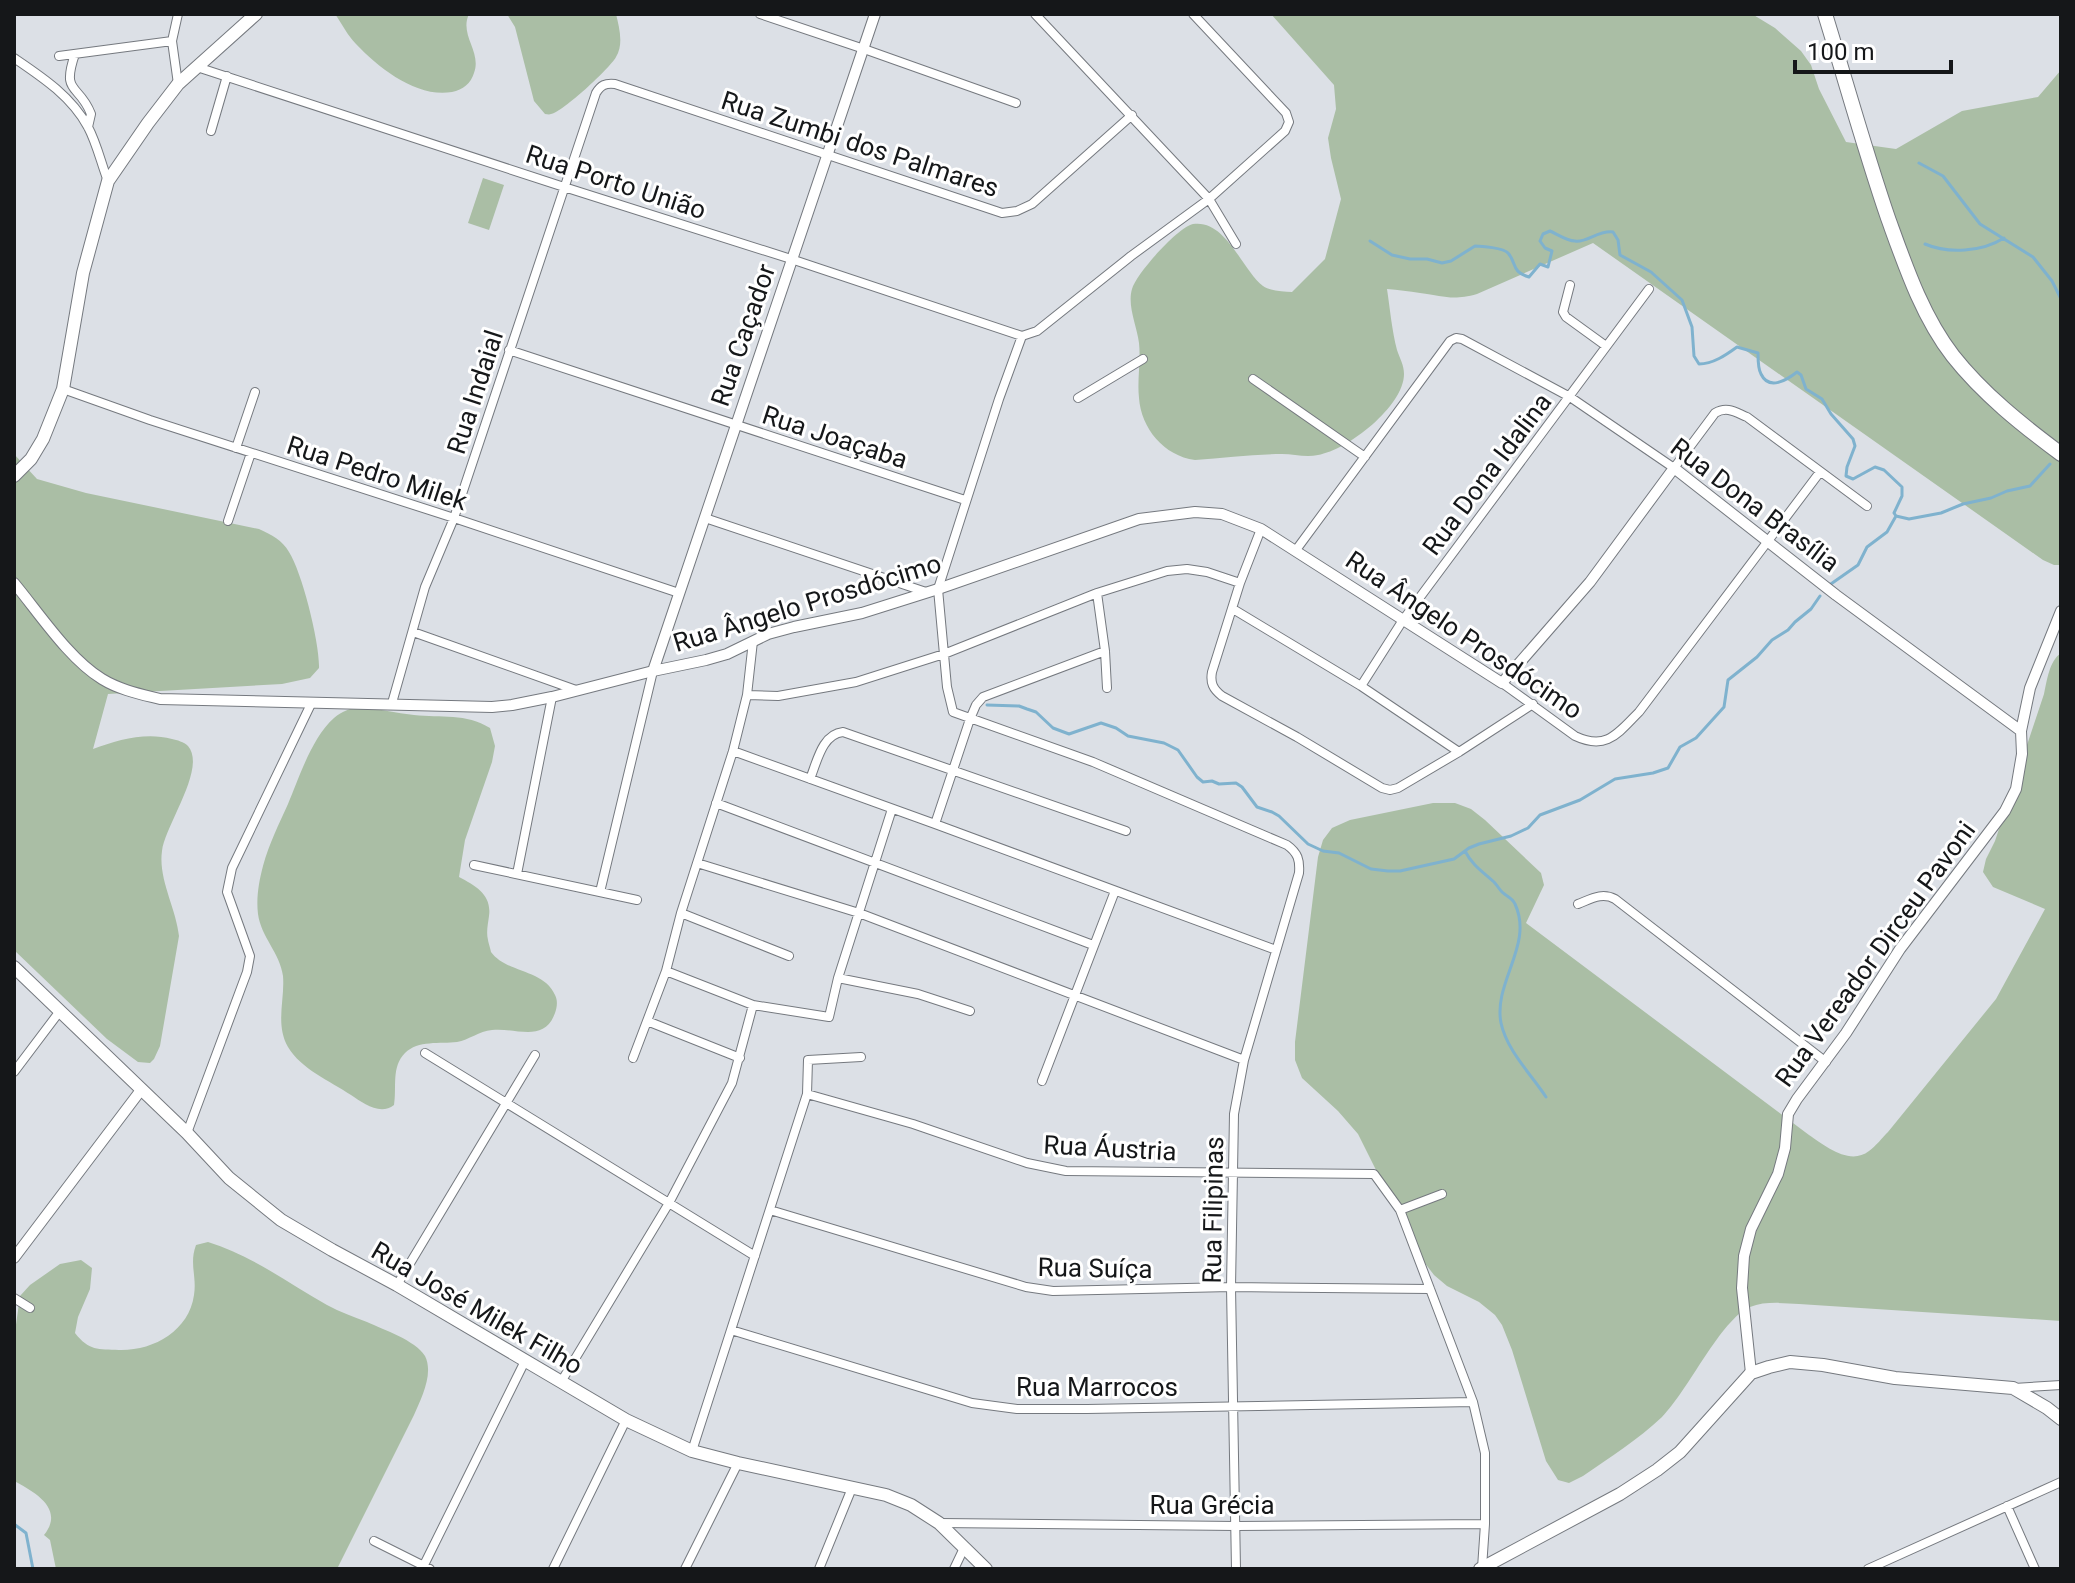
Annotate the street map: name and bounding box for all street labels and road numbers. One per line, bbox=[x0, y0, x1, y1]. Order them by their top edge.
street label: Rua Zumbi dos Palmares bbox=[718, 85, 1002, 203]
street label: Rua Porto União bbox=[522, 139, 710, 225]
street label: Rua Caçador bbox=[705, 260, 781, 410]
street label: Rua Indaial bbox=[441, 327, 509, 457]
street label: Rua Dona Idalina bbox=[1416, 387, 1558, 561]
street label: Rua Joaçaba bbox=[759, 399, 911, 475]
street label: Rua Pedro Milek bbox=[283, 430, 472, 517]
street label: Rua Dona Brasília bbox=[1665, 432, 1845, 578]
street label: Rua Ângelo Prosdócimo bbox=[1340, 545, 1588, 725]
street label: Rua Ângelo Prosdócimo bbox=[669, 548, 945, 658]
street label: Rua Vereador Dirceu Pavoni bbox=[1769, 816, 1981, 1092]
street label: Rua Áustria bbox=[1043, 1130, 1177, 1166]
street label: Rua Filipinas bbox=[1197, 1136, 1229, 1284]
street label: Rua José Milek Filho bbox=[366, 1235, 588, 1381]
street label: Rua Suíça bbox=[1037, 1252, 1153, 1284]
street label: Rua Marrocos bbox=[1016, 1372, 1178, 1402]
street label: Rua Grécia bbox=[1149, 1490, 1275, 1520]

